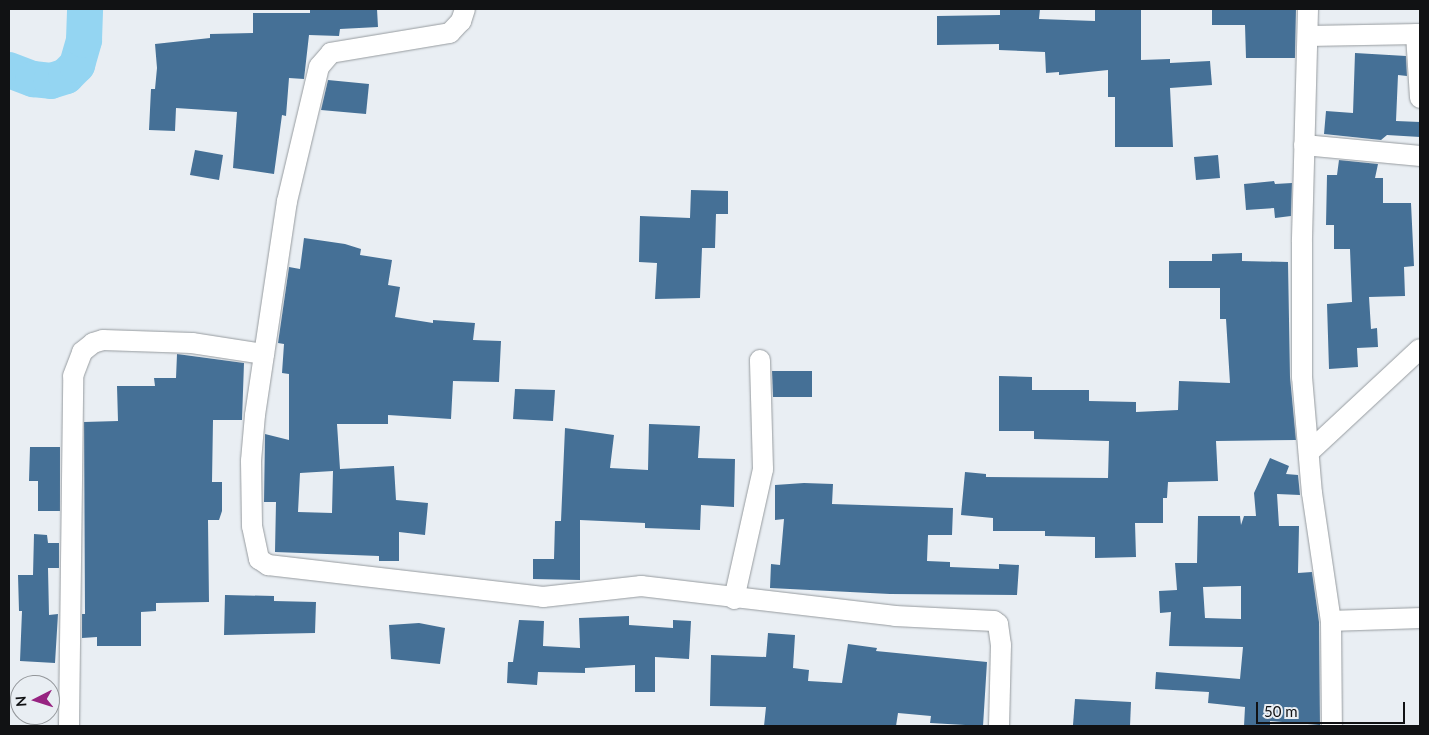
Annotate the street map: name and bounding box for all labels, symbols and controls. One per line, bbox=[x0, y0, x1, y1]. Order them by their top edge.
north arrow bbox=[10, 675, 60, 725]
scale bar bbox=[1259, 692, 1408, 724]
text: N bbox=[12, 695, 29, 707]
text: 50 m bbox=[1264, 702, 1298, 720]

